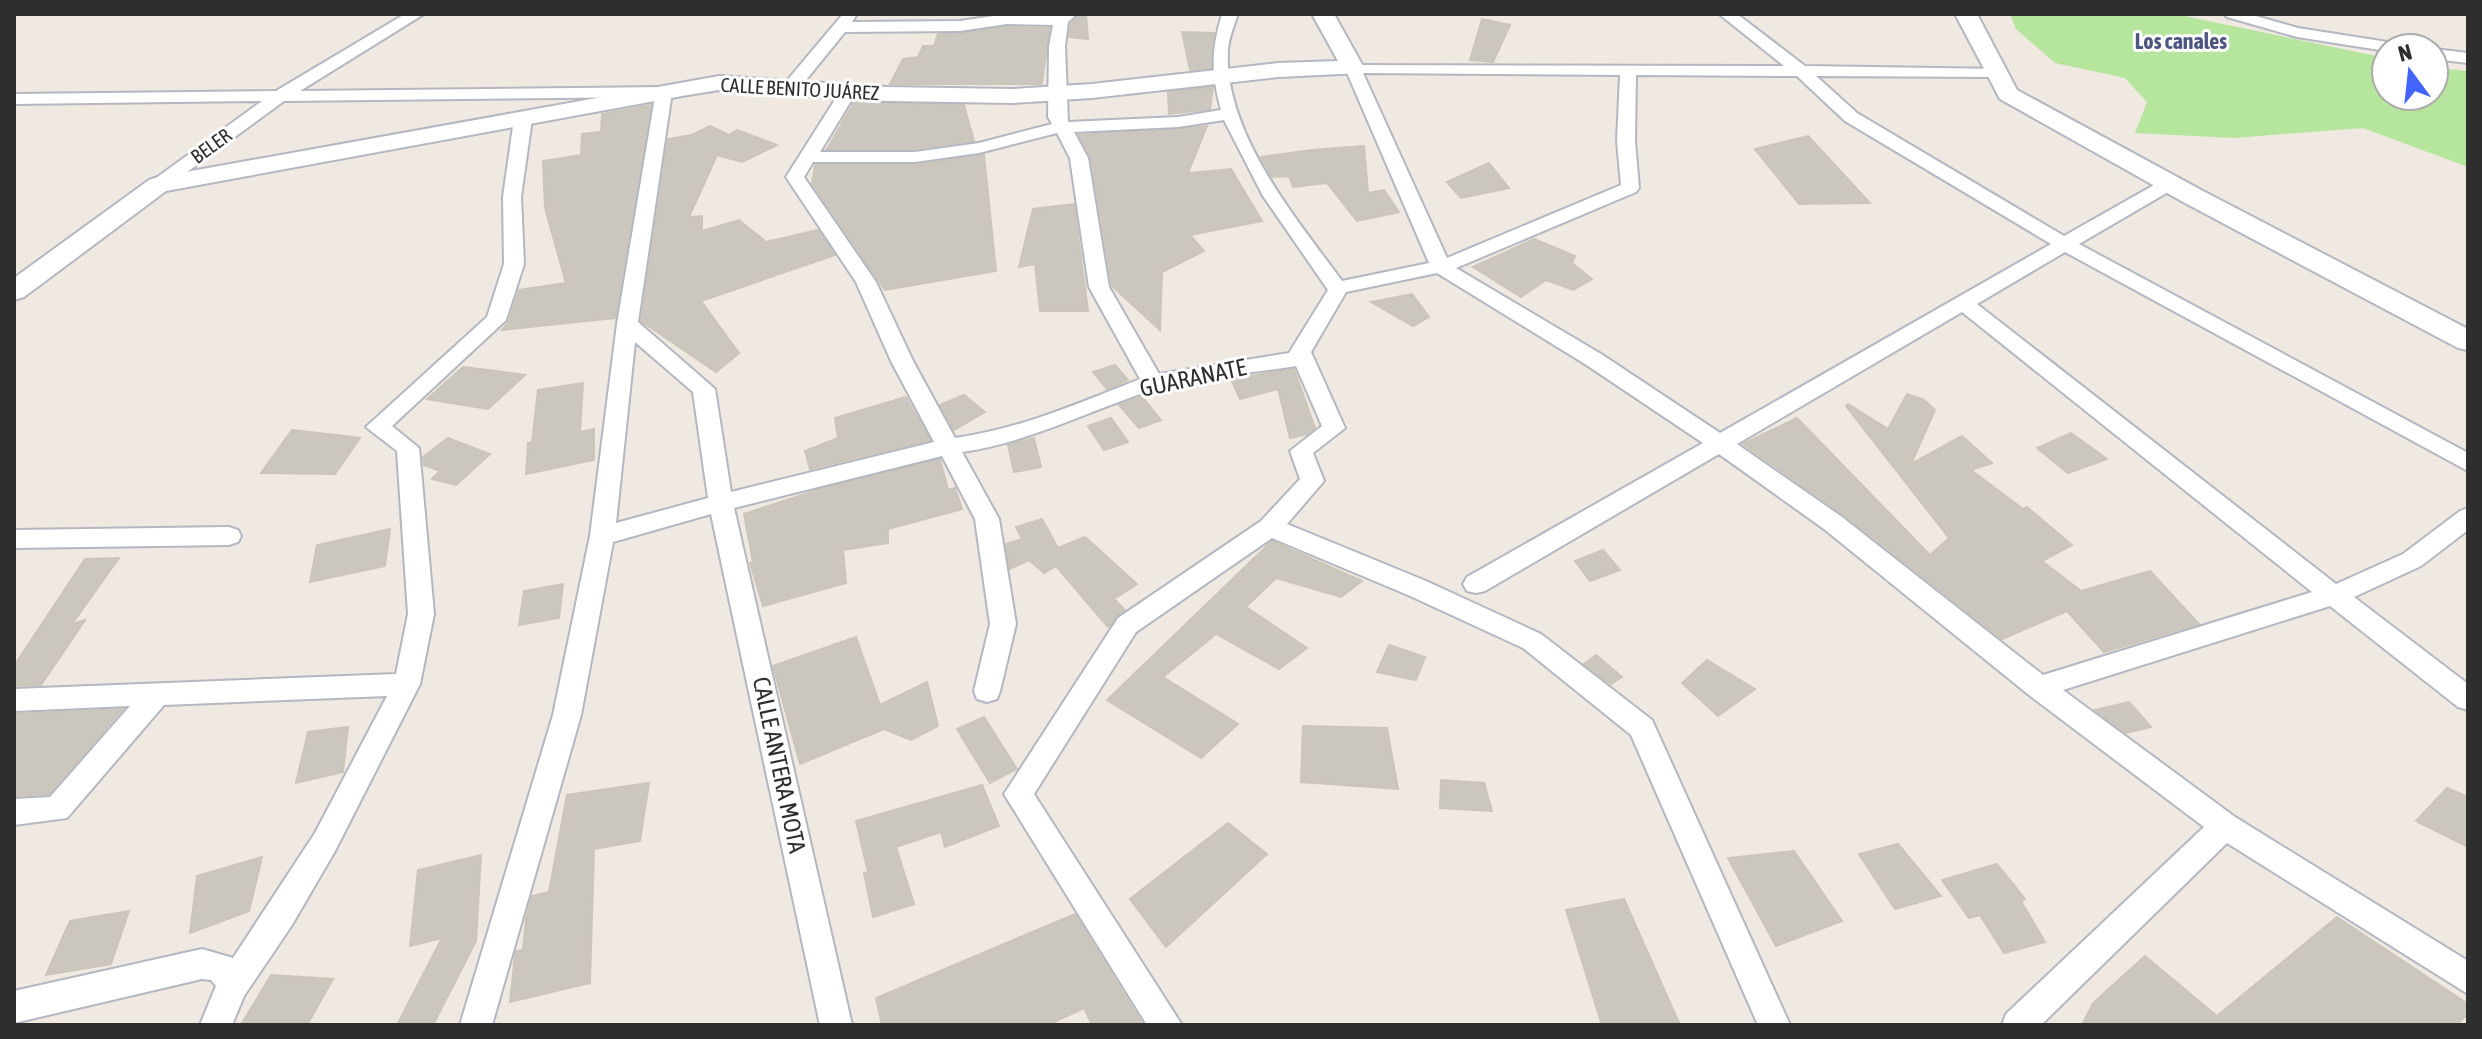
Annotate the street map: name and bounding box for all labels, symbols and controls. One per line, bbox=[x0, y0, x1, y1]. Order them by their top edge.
district label: Los canales bbox=[2135, 28, 2227, 54]
north arrow bbox=[2370, 32, 2450, 112]
text: N bbox=[2395, 38, 2414, 67]
street label: CALLE BENITO JUÁREZ bbox=[720, 73, 880, 104]
street label: BELER bbox=[186, 123, 235, 168]
street label: GUARANATE bbox=[1137, 353, 1249, 402]
street label: CALLE ANTERA MOTA bbox=[748, 674, 811, 856]

